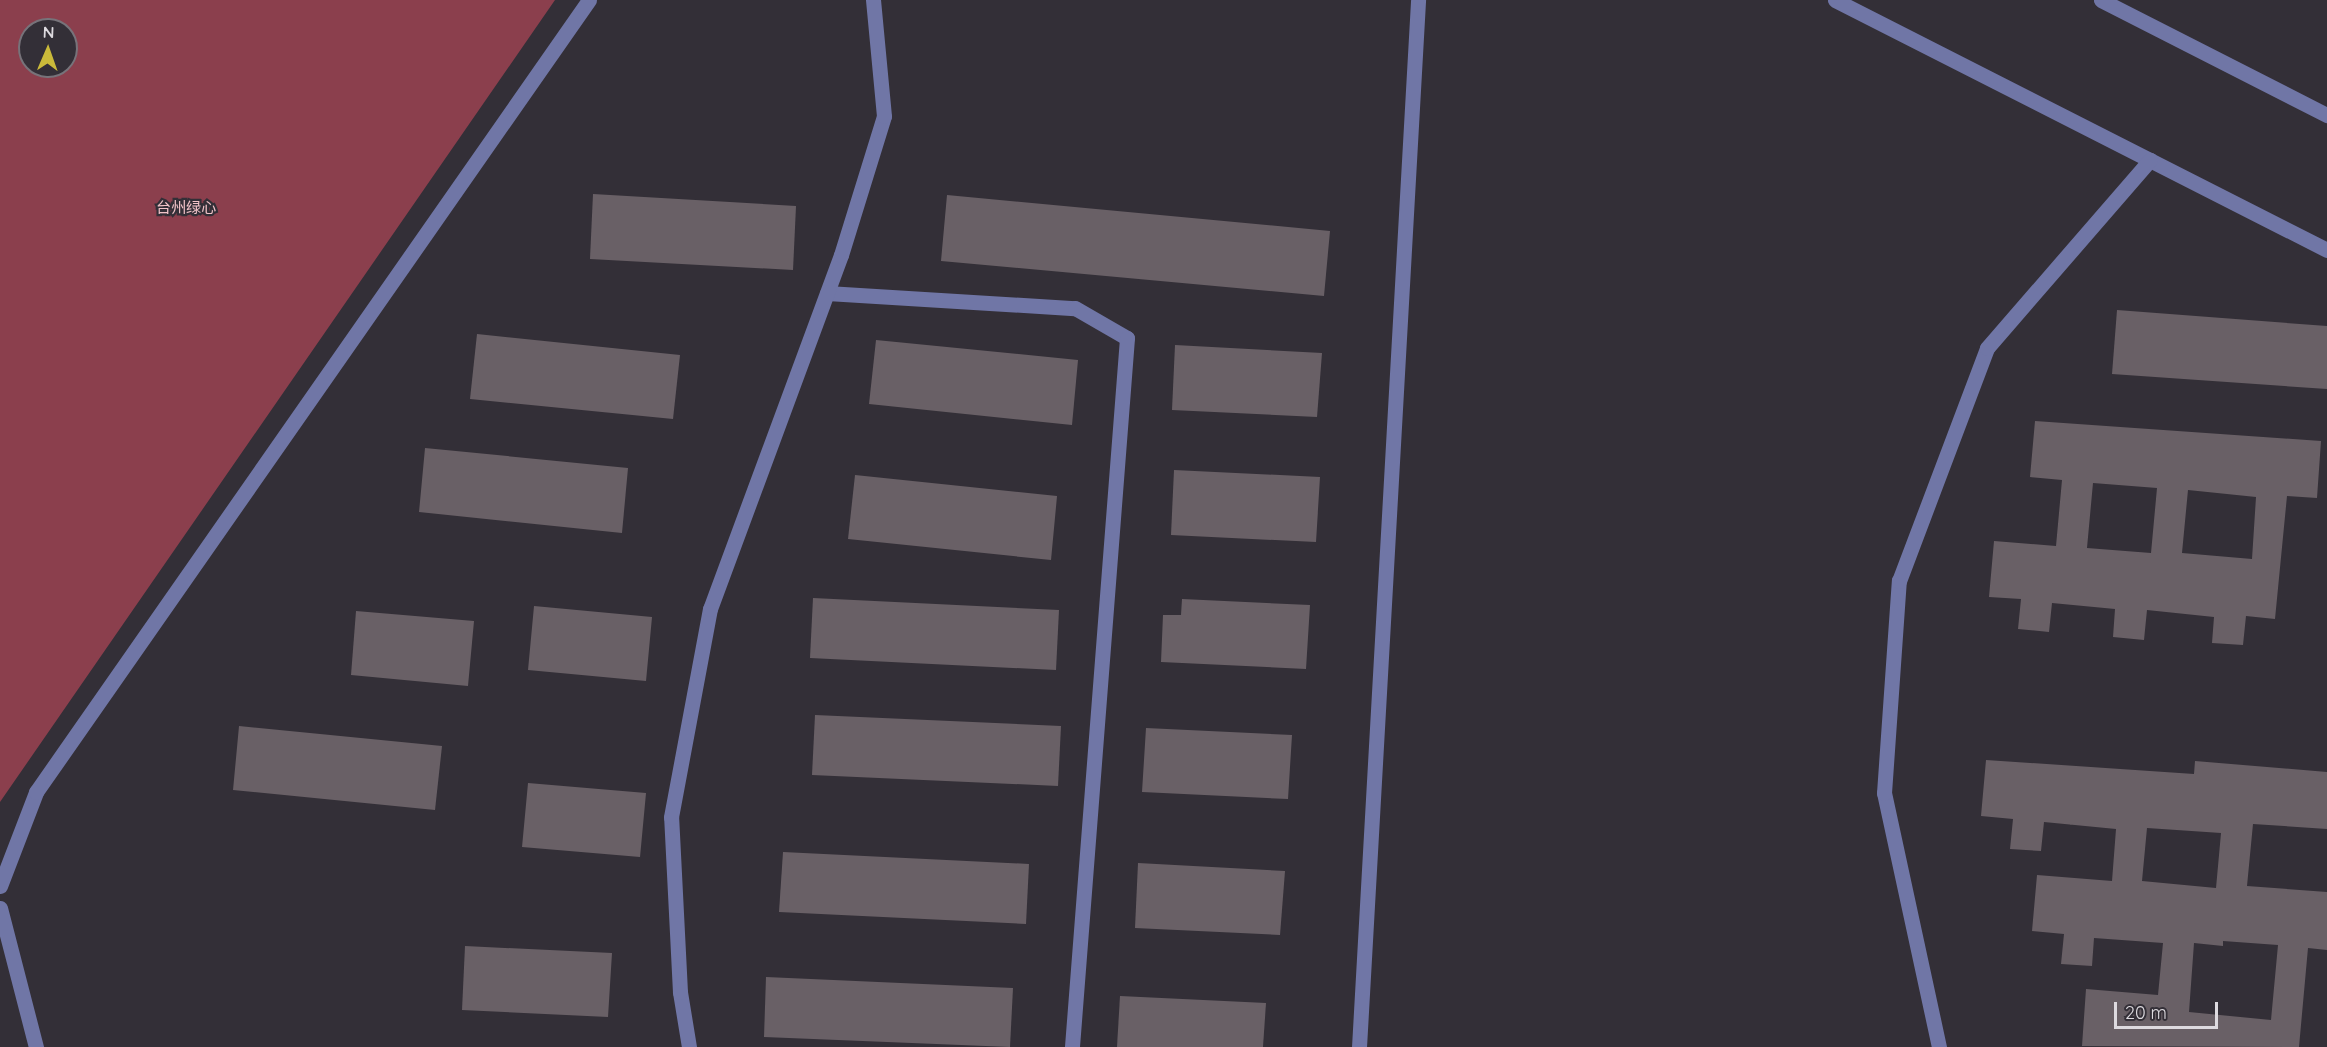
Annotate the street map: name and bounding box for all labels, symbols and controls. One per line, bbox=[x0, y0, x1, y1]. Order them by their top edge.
north arrow bbox=[18, 18, 78, 78]
text: N bbox=[42, 22, 55, 42]
park label: 台州绿心 bbox=[156, 199, 216, 217]
scale bar bbox=[2117, 990, 2220, 1028]
text: 20 m bbox=[2125, 1001, 2167, 1024]

